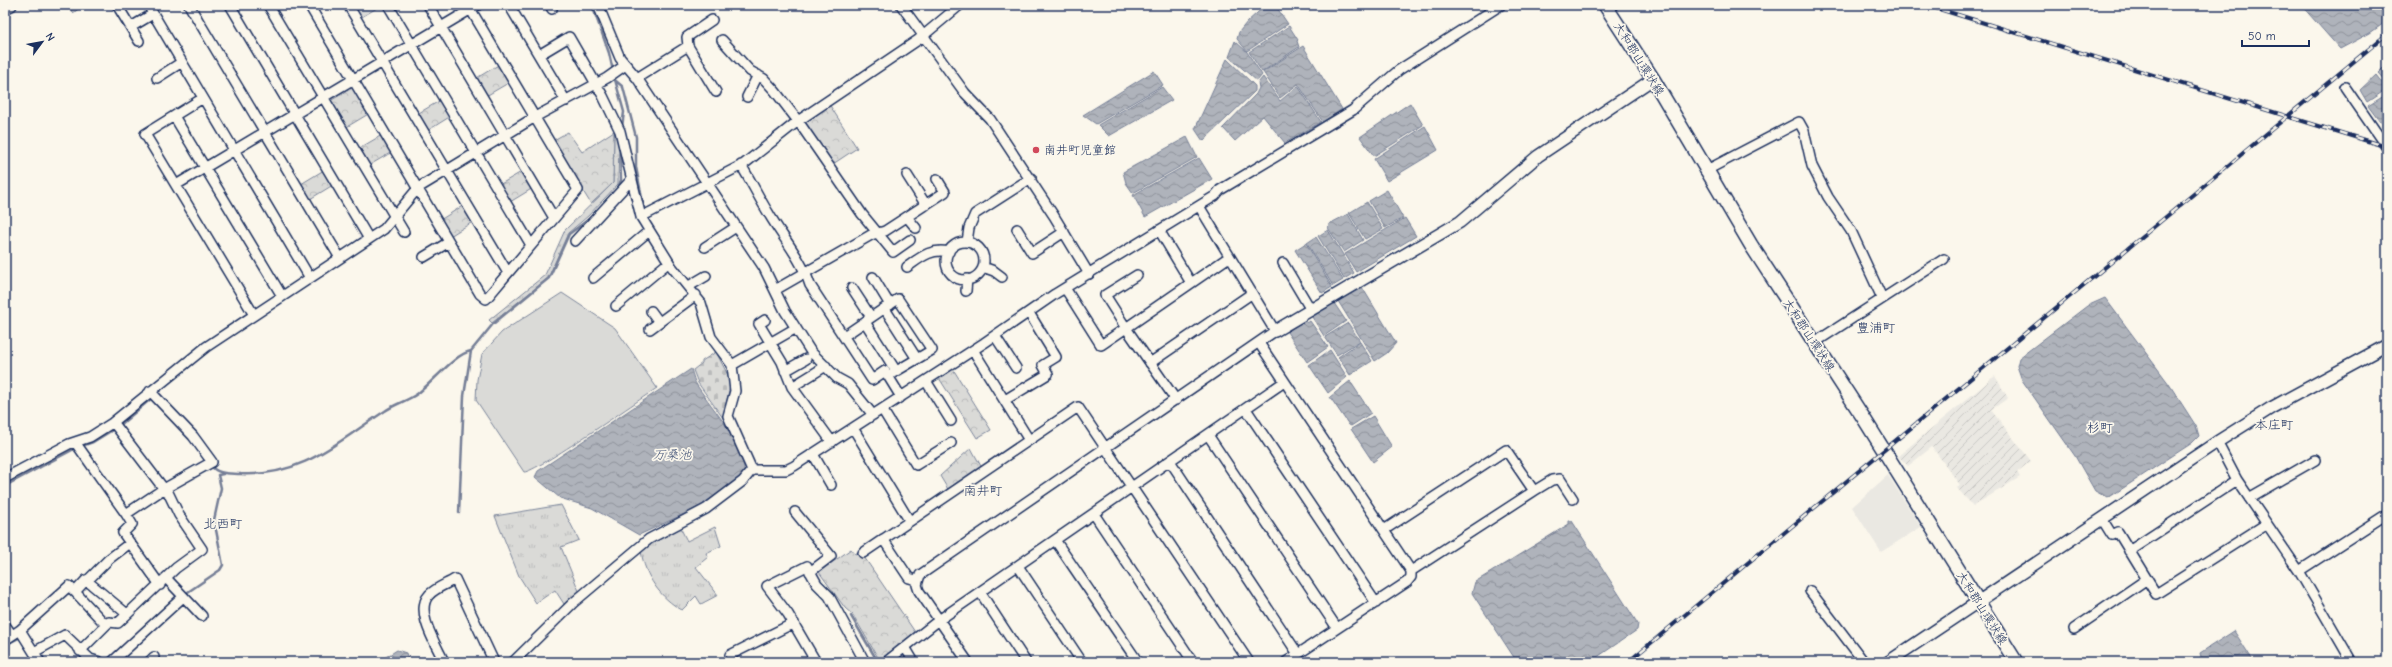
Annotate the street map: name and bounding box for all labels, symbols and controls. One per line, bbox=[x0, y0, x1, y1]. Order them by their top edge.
street label: 大和郡山環状線 bbox=[1611, 20, 1667, 98]
north arrow bbox=[22, 22, 62, 62]
scale bar bbox=[2242, 22, 2309, 48]
text: 50 m bbox=[2248, 29, 2276, 43]
text: N bbox=[43, 30, 57, 43]
place label: 南井町児童館 bbox=[1044, 143, 1116, 157]
marker: 南井町児童館 bbox=[1031, 145, 1041, 155]
street label: 大和郡山環状線 bbox=[1780, 296, 1838, 374]
district label: 豊浦町 bbox=[1856, 320, 1896, 335]
district label: 本庄町 bbox=[2254, 417, 2294, 432]
district label: 杉町 bbox=[2087, 420, 2113, 435]
water label: 万桑池 bbox=[652, 447, 692, 462]
district label: 南井町 bbox=[963, 483, 1003, 498]
district label: 北西町 bbox=[203, 516, 243, 531]
street label: 大和郡山環状線 bbox=[1954, 569, 2010, 647]

